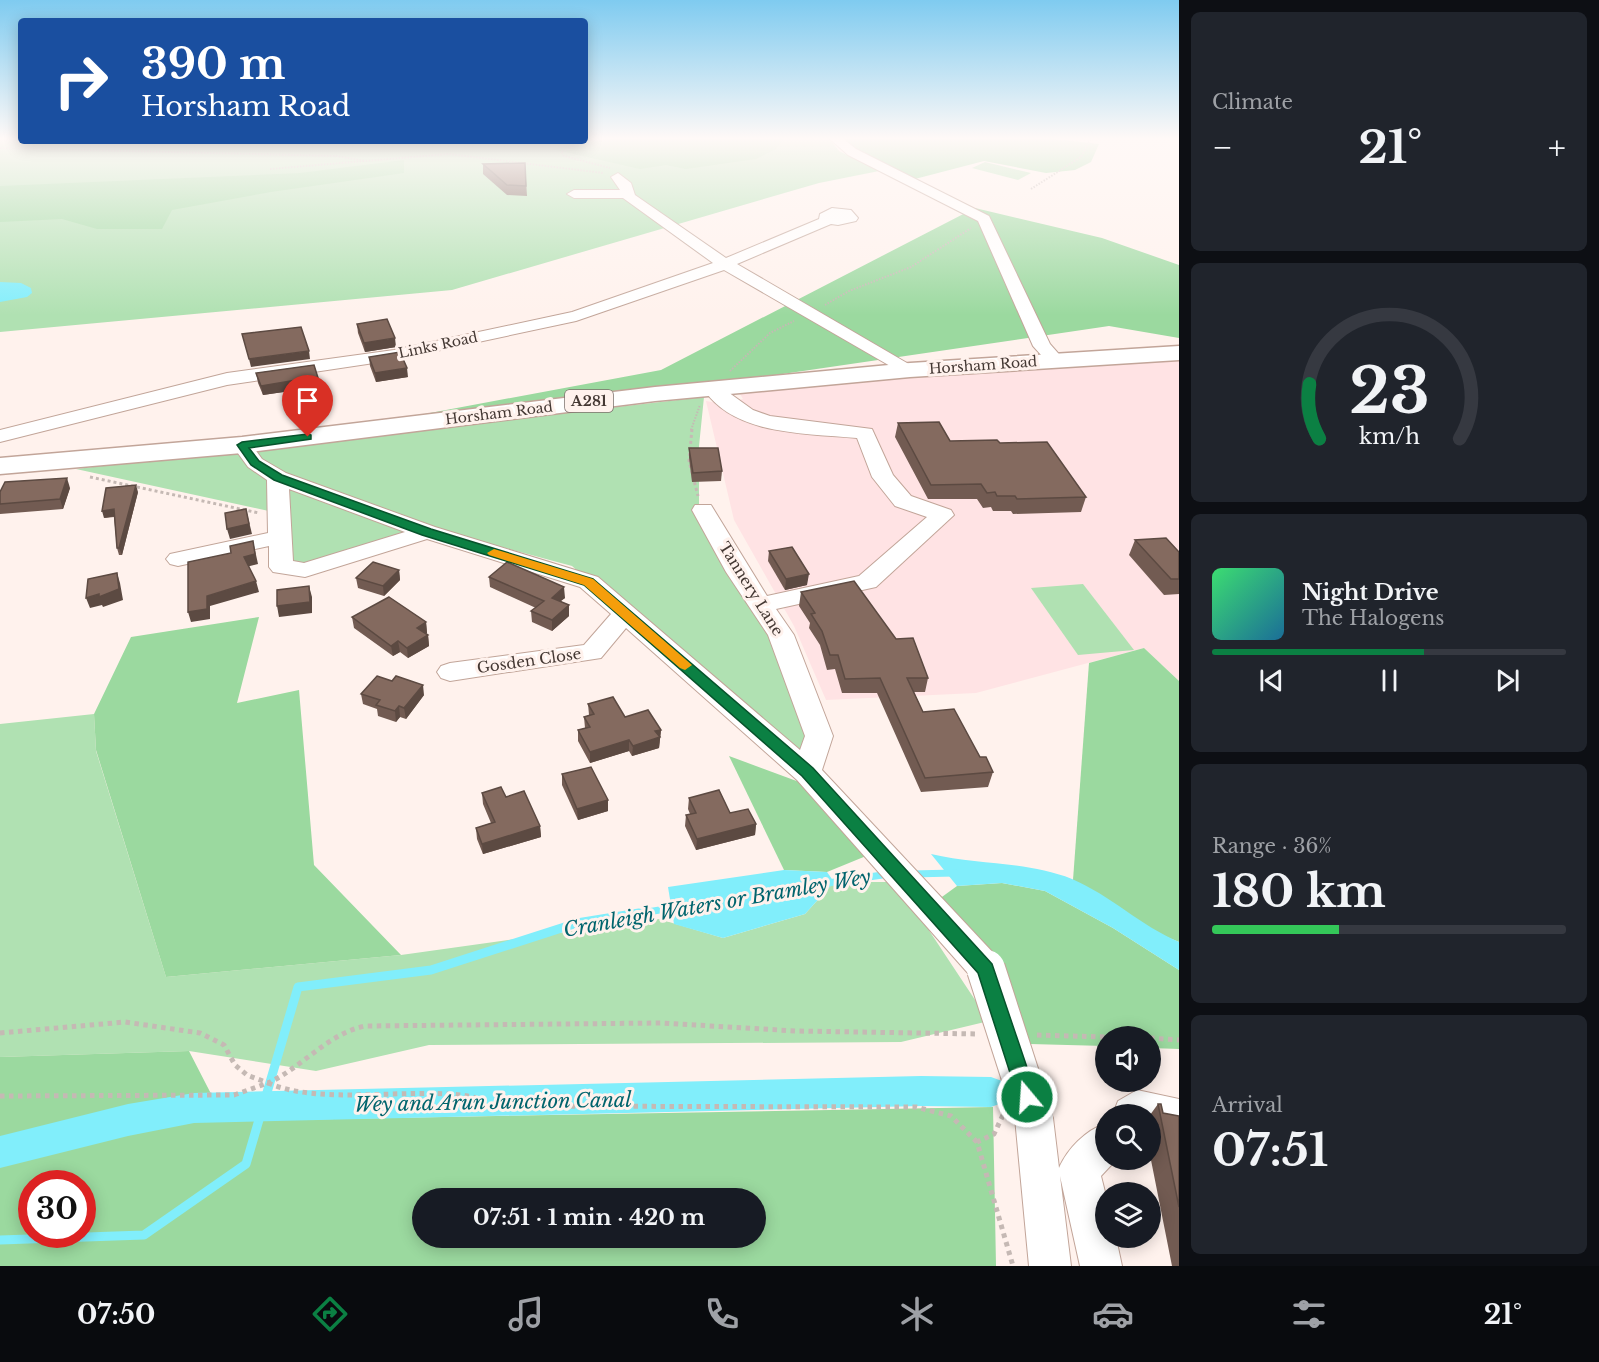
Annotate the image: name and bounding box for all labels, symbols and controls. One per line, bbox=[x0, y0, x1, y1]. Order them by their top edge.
text: 390 m bbox=[141, 38, 285, 90]
icon: right bbox=[42, 42, 120, 120]
text: Horsham Road bbox=[141, 90, 350, 123]
text: Climate bbox=[1212, 90, 1293, 114]
text: 21° bbox=[1358, 119, 1422, 175]
text: − bbox=[1212, 127, 1233, 168]
text: + bbox=[1548, 127, 1566, 168]
street label: Links Road bbox=[397, 328, 480, 362]
street label: Horsham Road bbox=[928, 352, 1038, 378]
text: 23 bbox=[1349, 352, 1429, 430]
pin bbox=[282, 375, 333, 437]
icon: arrive bbox=[291, 384, 324, 417]
road number: A281 bbox=[565, 390, 613, 412]
street label: Horsham Road bbox=[444, 397, 554, 429]
text: km/h bbox=[1359, 424, 1420, 451]
street label: Tannery Lane bbox=[715, 538, 788, 639]
text: Night Drive bbox=[1302, 579, 1439, 606]
text: The Halogens bbox=[1302, 606, 1444, 630]
street label: Gosden Close bbox=[476, 644, 582, 677]
icon: previous bbox=[1255, 664, 1288, 697]
icon: pause bbox=[1373, 664, 1406, 697]
icon: next bbox=[1491, 664, 1524, 697]
text: Range · 36% bbox=[1212, 834, 1332, 858]
text: 180 km bbox=[1212, 863, 1386, 919]
water label: Cranleigh Waters or Bramley Wey bbox=[562, 864, 873, 942]
map controls bbox=[1095, 1026, 1161, 1248]
button: sound bbox=[1095, 1026, 1161, 1092]
position arrow bbox=[995, 1065, 1059, 1129]
water label: Wey and Arun Junction Canal bbox=[354, 1088, 633, 1116]
text: Arrival bbox=[1212, 1093, 1283, 1117]
button: search bbox=[1095, 1104, 1161, 1170]
text: 07:51 bbox=[1212, 1122, 1328, 1178]
speed limit sign: 30 bbox=[18, 1170, 96, 1248]
button: layers bbox=[1095, 1182, 1161, 1248]
text: 07:51 · 1 min · 420 m bbox=[473, 1204, 705, 1231]
icon: directions bbox=[309, 1293, 351, 1335]
icon: music bbox=[505, 1293, 547, 1335]
icon: phone bbox=[701, 1293, 743, 1335]
icon: climate bbox=[896, 1293, 938, 1335]
icon: car bbox=[1092, 1293, 1134, 1335]
icon: filters bbox=[1288, 1293, 1330, 1335]
text: 07:50 bbox=[77, 1298, 155, 1331]
text: 21° bbox=[1484, 1298, 1522, 1331]

